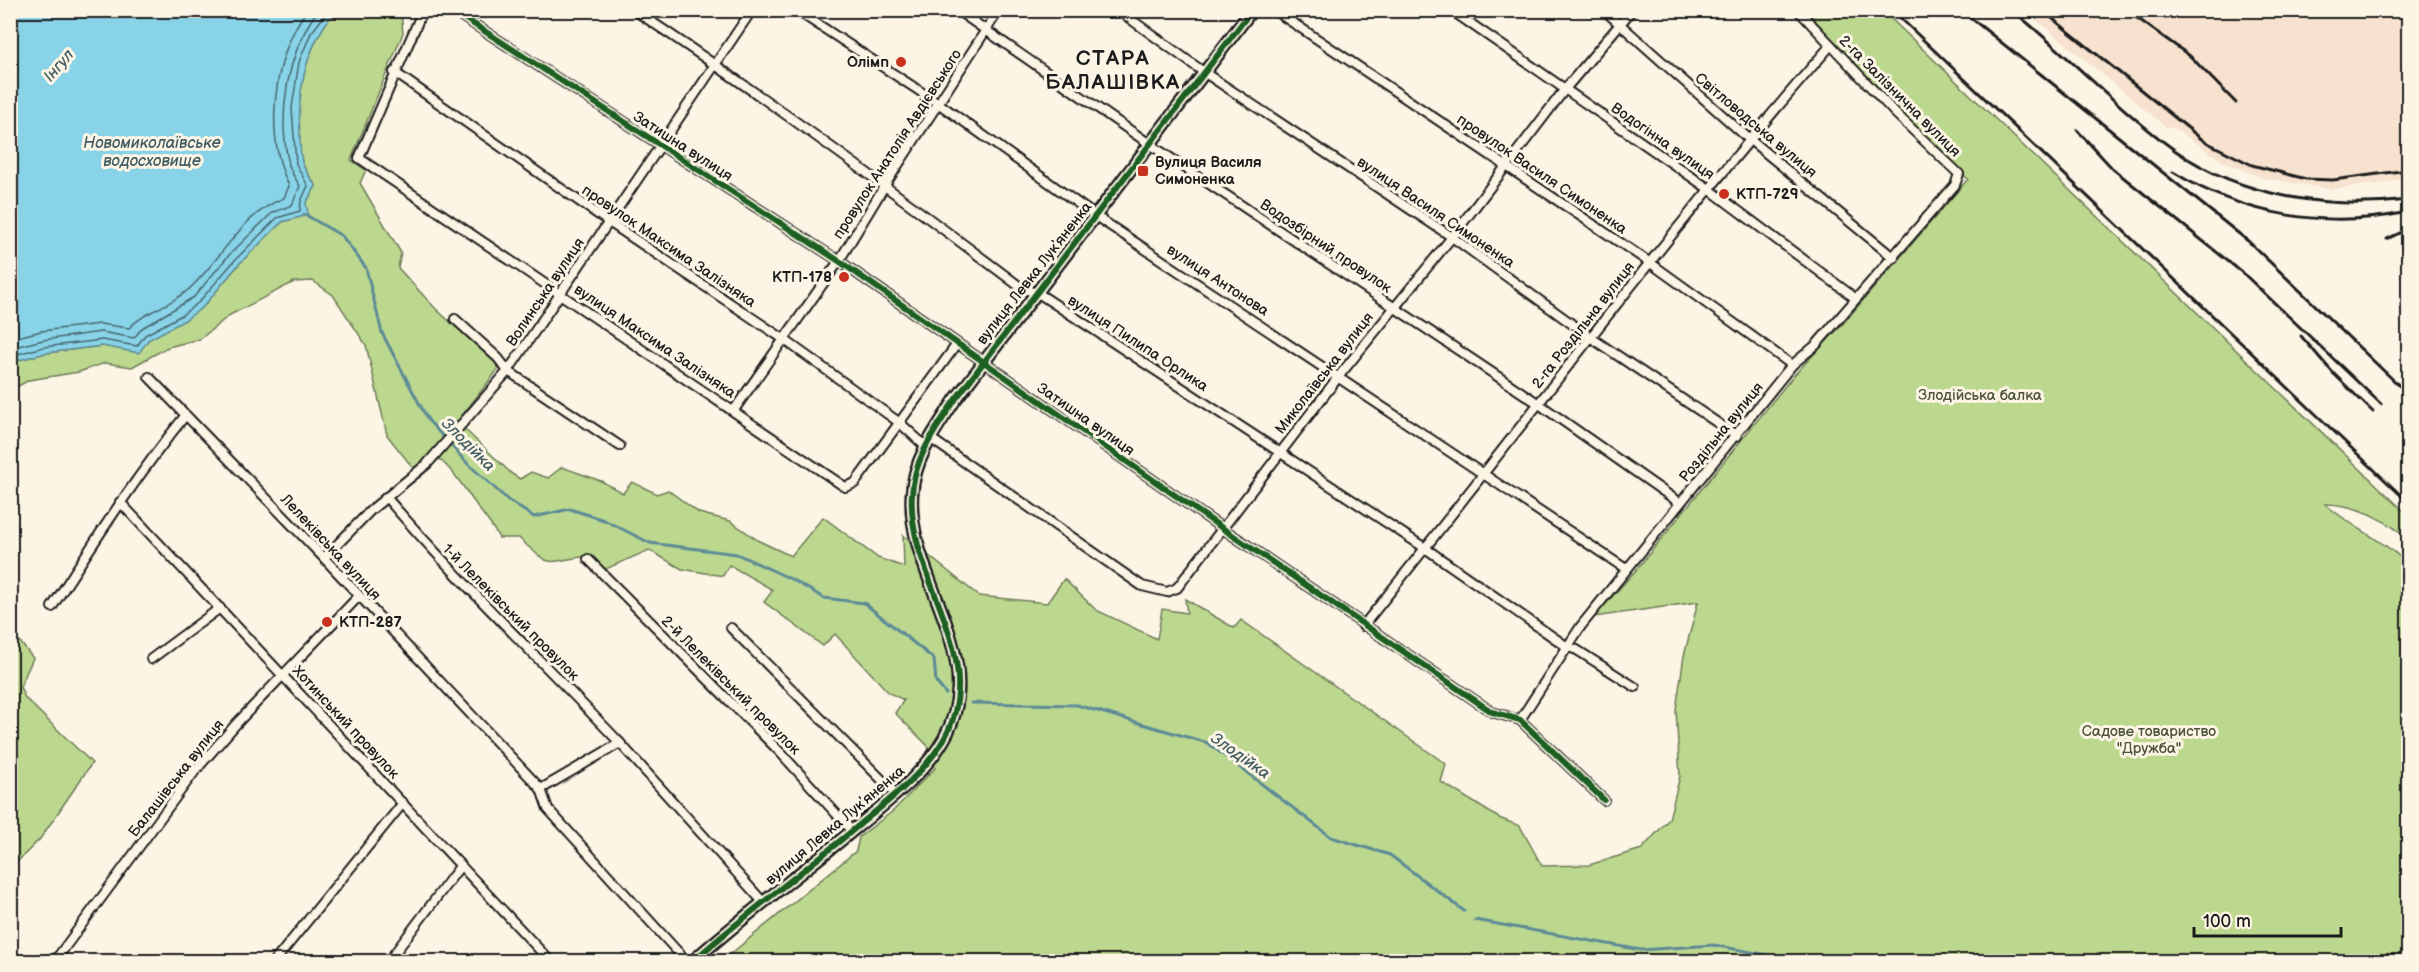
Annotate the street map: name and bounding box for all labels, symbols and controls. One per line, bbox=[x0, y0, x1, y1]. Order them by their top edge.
street label: 2-га Залізнична вулиця bbox=[1835, 31, 1965, 161]
water label: Інгул bbox=[40, 46, 78, 86]
street label: провулок Анатолія Авдієвського bbox=[829, 46, 966, 243]
district label: СТАРА БАЛАШІВКА bbox=[1045, 46, 1181, 95]
place label: Олімп bbox=[847, 53, 889, 72]
marker: Олімп bbox=[894, 55, 908, 69]
street label: Світловодська вулиця bbox=[1691, 69, 1821, 182]
street label: Водогінна вулиця bbox=[1607, 99, 1718, 184]
street label: Затишна вулиця bbox=[629, 107, 736, 186]
street label: провулок Василя Симоненка bbox=[1453, 110, 1631, 239]
water label: Новомиколаївське водосховище bbox=[83, 134, 221, 171]
place label: Вулиця Василя Симоненка bbox=[1155, 153, 1262, 189]
street label: вулиця Василя Симоненка bbox=[1353, 153, 1518, 272]
marker: Вулиця Василя Симоненка bbox=[1136, 164, 1150, 178]
street label: провулок Максима Залізняка bbox=[578, 181, 760, 312]
place label: КТП-729 bbox=[1736, 185, 1799, 204]
marker: КТП-729 bbox=[1717, 187, 1731, 201]
street label: Водозбірний провулок bbox=[1256, 195, 1395, 298]
street label: вулиця Левка Лукʼяненка bbox=[973, 198, 1096, 348]
street label: Волинська вулиця bbox=[502, 234, 589, 350]
street label: вулиця Антонова bbox=[1163, 240, 1272, 321]
street label: 2-га Роздільна вулиця bbox=[1528, 258, 1639, 393]
place label: КТП-178 bbox=[772, 268, 832, 287]
marker: КТП-178 bbox=[837, 270, 851, 284]
street label: вулиця Максима Залізняка bbox=[570, 280, 739, 403]
street label: вулиця Пилипа Орлика bbox=[1064, 291, 1212, 396]
street label: Миколаївська вулиця bbox=[1271, 309, 1378, 438]
street label: Роздільна вулиця bbox=[1675, 378, 1768, 486]
street label: Затишна вулиця bbox=[1033, 379, 1138, 460]
park label: Злодійська балка bbox=[1918, 386, 2042, 405]
water label: Злодійка bbox=[437, 414, 499, 476]
street label: Лелеківська вулиця bbox=[276, 489, 385, 604]
street label: 1-й Лелеківський провулок bbox=[438, 540, 583, 685]
street label: 2-й Лелеківський провулок bbox=[657, 612, 804, 759]
place label: КТП-287 bbox=[339, 613, 402, 632]
marker: КТП-287 bbox=[320, 615, 334, 629]
street label: Хотинський провулок bbox=[288, 662, 403, 783]
street label: Балашівська вулиця bbox=[125, 716, 228, 841]
park label: Садове товариство "Дружба" bbox=[2082, 722, 2216, 758]
water label: Злодійка bbox=[1207, 729, 1273, 783]
street label: вулиця Левка Лукʼяненка bbox=[762, 761, 909, 889]
scale bar bbox=[2194, 900, 2341, 938]
text: 100 m bbox=[2203, 911, 2251, 932]

